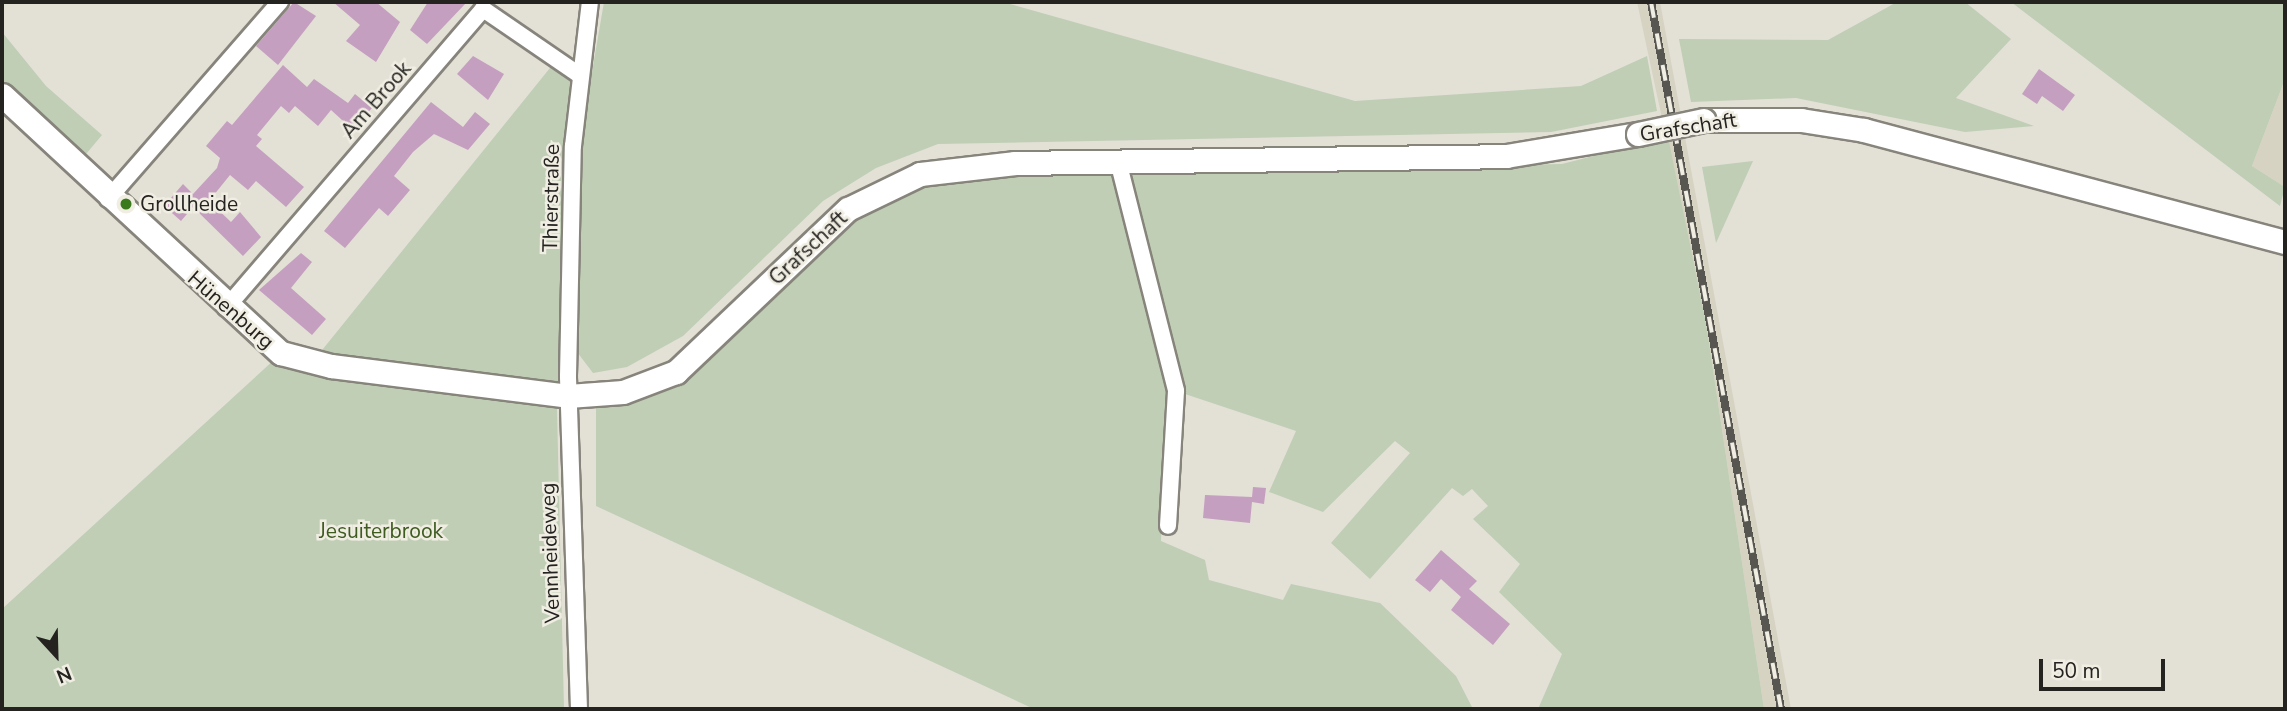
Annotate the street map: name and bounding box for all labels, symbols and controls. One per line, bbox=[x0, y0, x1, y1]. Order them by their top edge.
street label: Am Brook bbox=[336, 56, 416, 144]
street label: Grafschaft bbox=[1638, 107, 1738, 147]
street label: Thierstraße bbox=[537, 144, 565, 252]
place label: Grollheide bbox=[140, 191, 238, 217]
marker: Grollheide bbox=[118, 196, 134, 212]
street label: Grafschaft bbox=[764, 206, 852, 290]
street label: Hünenburg bbox=[183, 266, 279, 354]
street label: Vennheideweg bbox=[535, 482, 565, 624]
park label: Jesuiterbrook bbox=[319, 518, 443, 544]
north arrow bbox=[21, 620, 91, 690]
scale bar bbox=[2042, 644, 2168, 688]
text: 50 m bbox=[2052, 657, 2101, 685]
text: N bbox=[52, 660, 75, 689]

